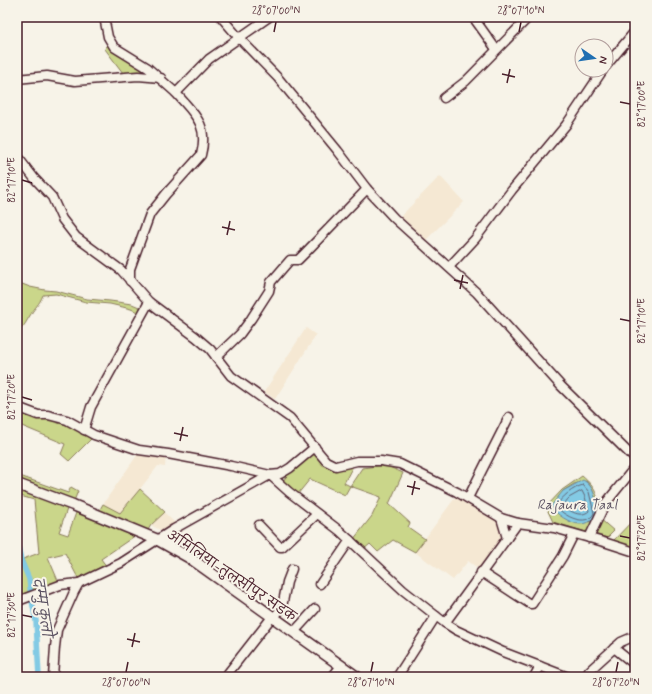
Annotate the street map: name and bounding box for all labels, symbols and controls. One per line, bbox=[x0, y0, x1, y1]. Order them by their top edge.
text: 28°07'00"N bbox=[252, 4, 300, 18]
text: 28°07'10"N bbox=[498, 4, 545, 18]
north arrow bbox=[574, 38, 614, 78]
text: N bbox=[595, 55, 610, 65]
text: 82°17'00"E bbox=[635, 80, 649, 127]
text: 82°17'10"E bbox=[5, 157, 19, 203]
text: 82°17'10"E bbox=[635, 298, 649, 344]
text: 82°17'20"E bbox=[5, 374, 19, 420]
water label: Rajaura Taal bbox=[537, 496, 619, 514]
text: 82°17'20"E bbox=[635, 515, 649, 561]
street label: अमिलिया-तुलसीपुर सडक bbox=[162, 524, 302, 628]
water label: दम्मु कुलो bbox=[27, 576, 59, 642]
text: 82°17'30"E bbox=[5, 592, 19, 638]
text: 28°07'00"N bbox=[102, 676, 150, 690]
text: 28°07'10"N bbox=[348, 676, 395, 690]
text: 28°07'20"N bbox=[592, 676, 640, 690]

